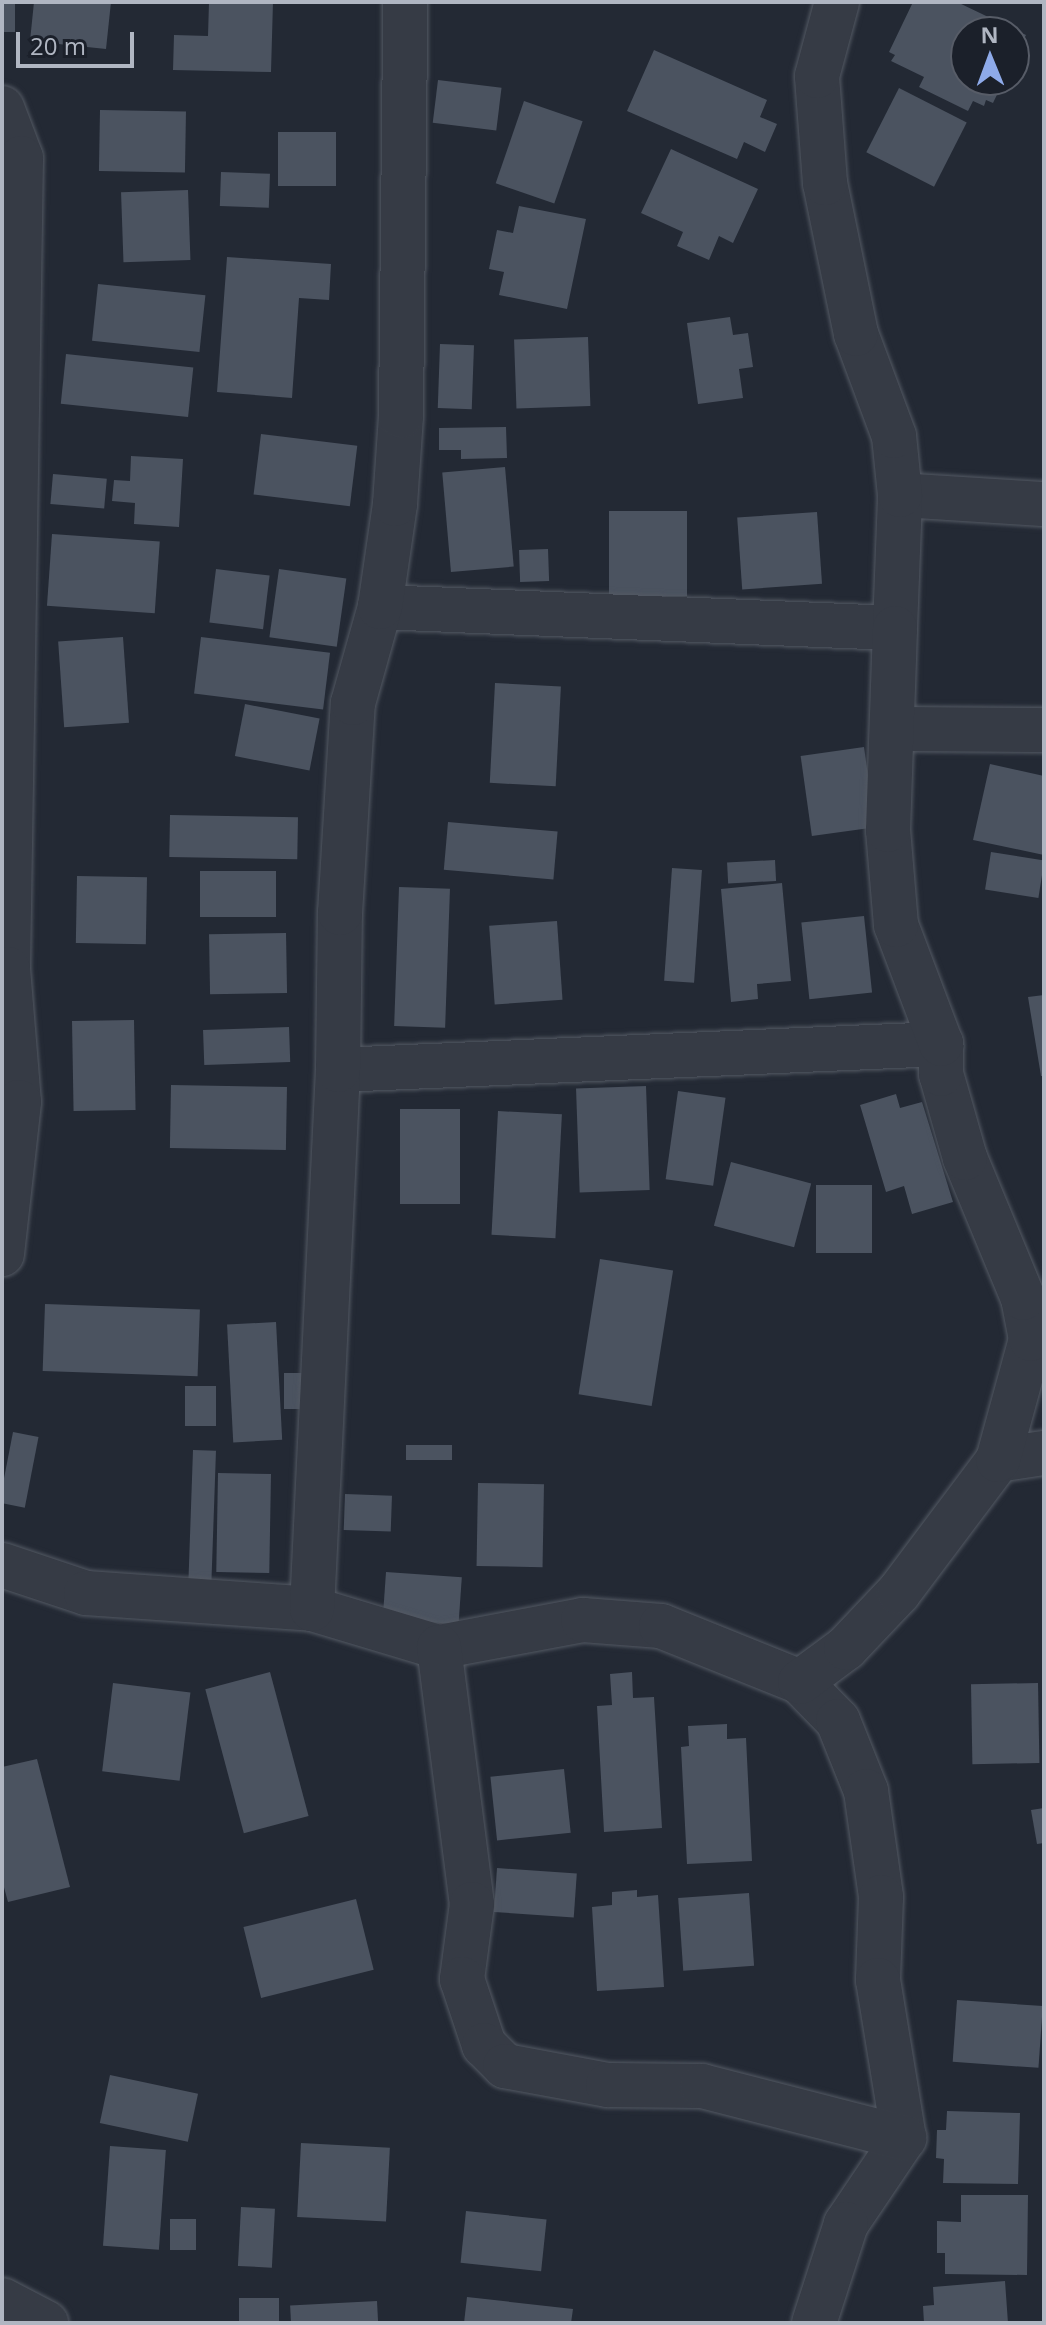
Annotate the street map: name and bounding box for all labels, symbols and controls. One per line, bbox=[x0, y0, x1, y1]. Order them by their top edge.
scale bar bbox=[20, 16, 138, 66]
north arrow bbox=[950, 16, 1030, 96]
text: N bbox=[980, 19, 999, 49]
text: 20 m bbox=[30, 29, 86, 62]

